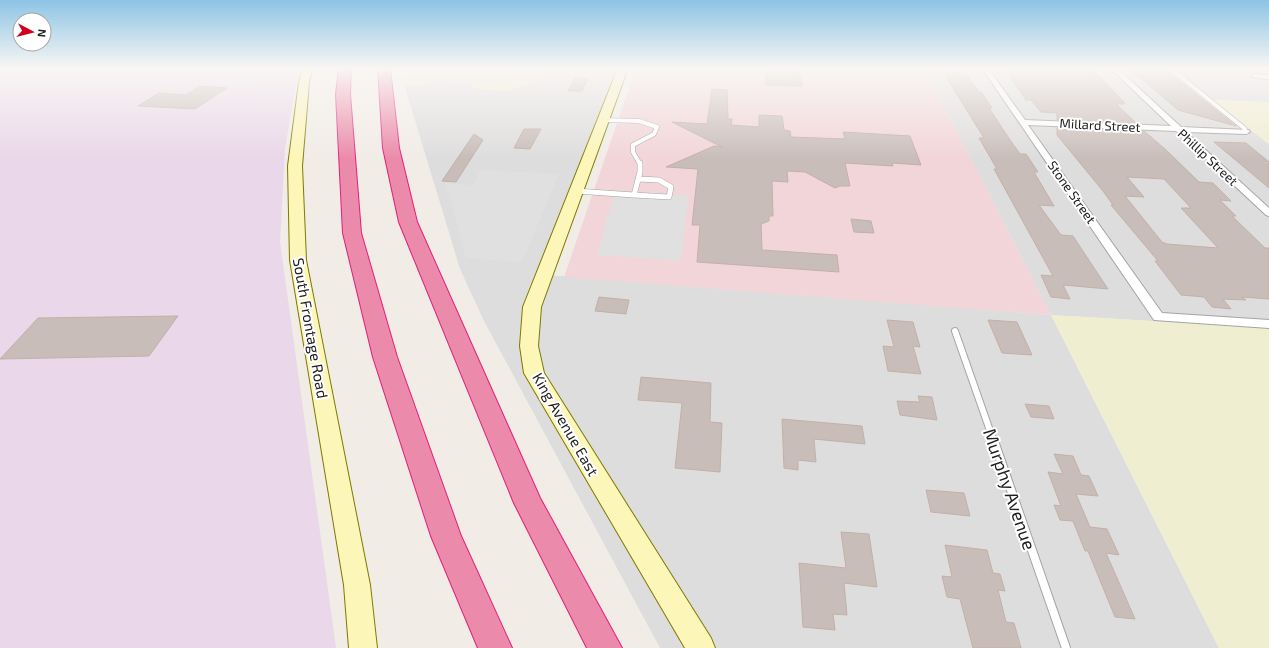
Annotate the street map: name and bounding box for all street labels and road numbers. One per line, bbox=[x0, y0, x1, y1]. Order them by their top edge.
street label: Millard Street bbox=[1059, 115, 1141, 135]
street label: Phillip Street bbox=[1175, 125, 1241, 189]
street label: Stone Street bbox=[1044, 157, 1100, 227]
street label: South Frontage Road bbox=[290, 256, 332, 400]
street label: King Avenue East bbox=[529, 369, 603, 479]
street label: Murphy Avenue bbox=[979, 425, 1041, 553]

